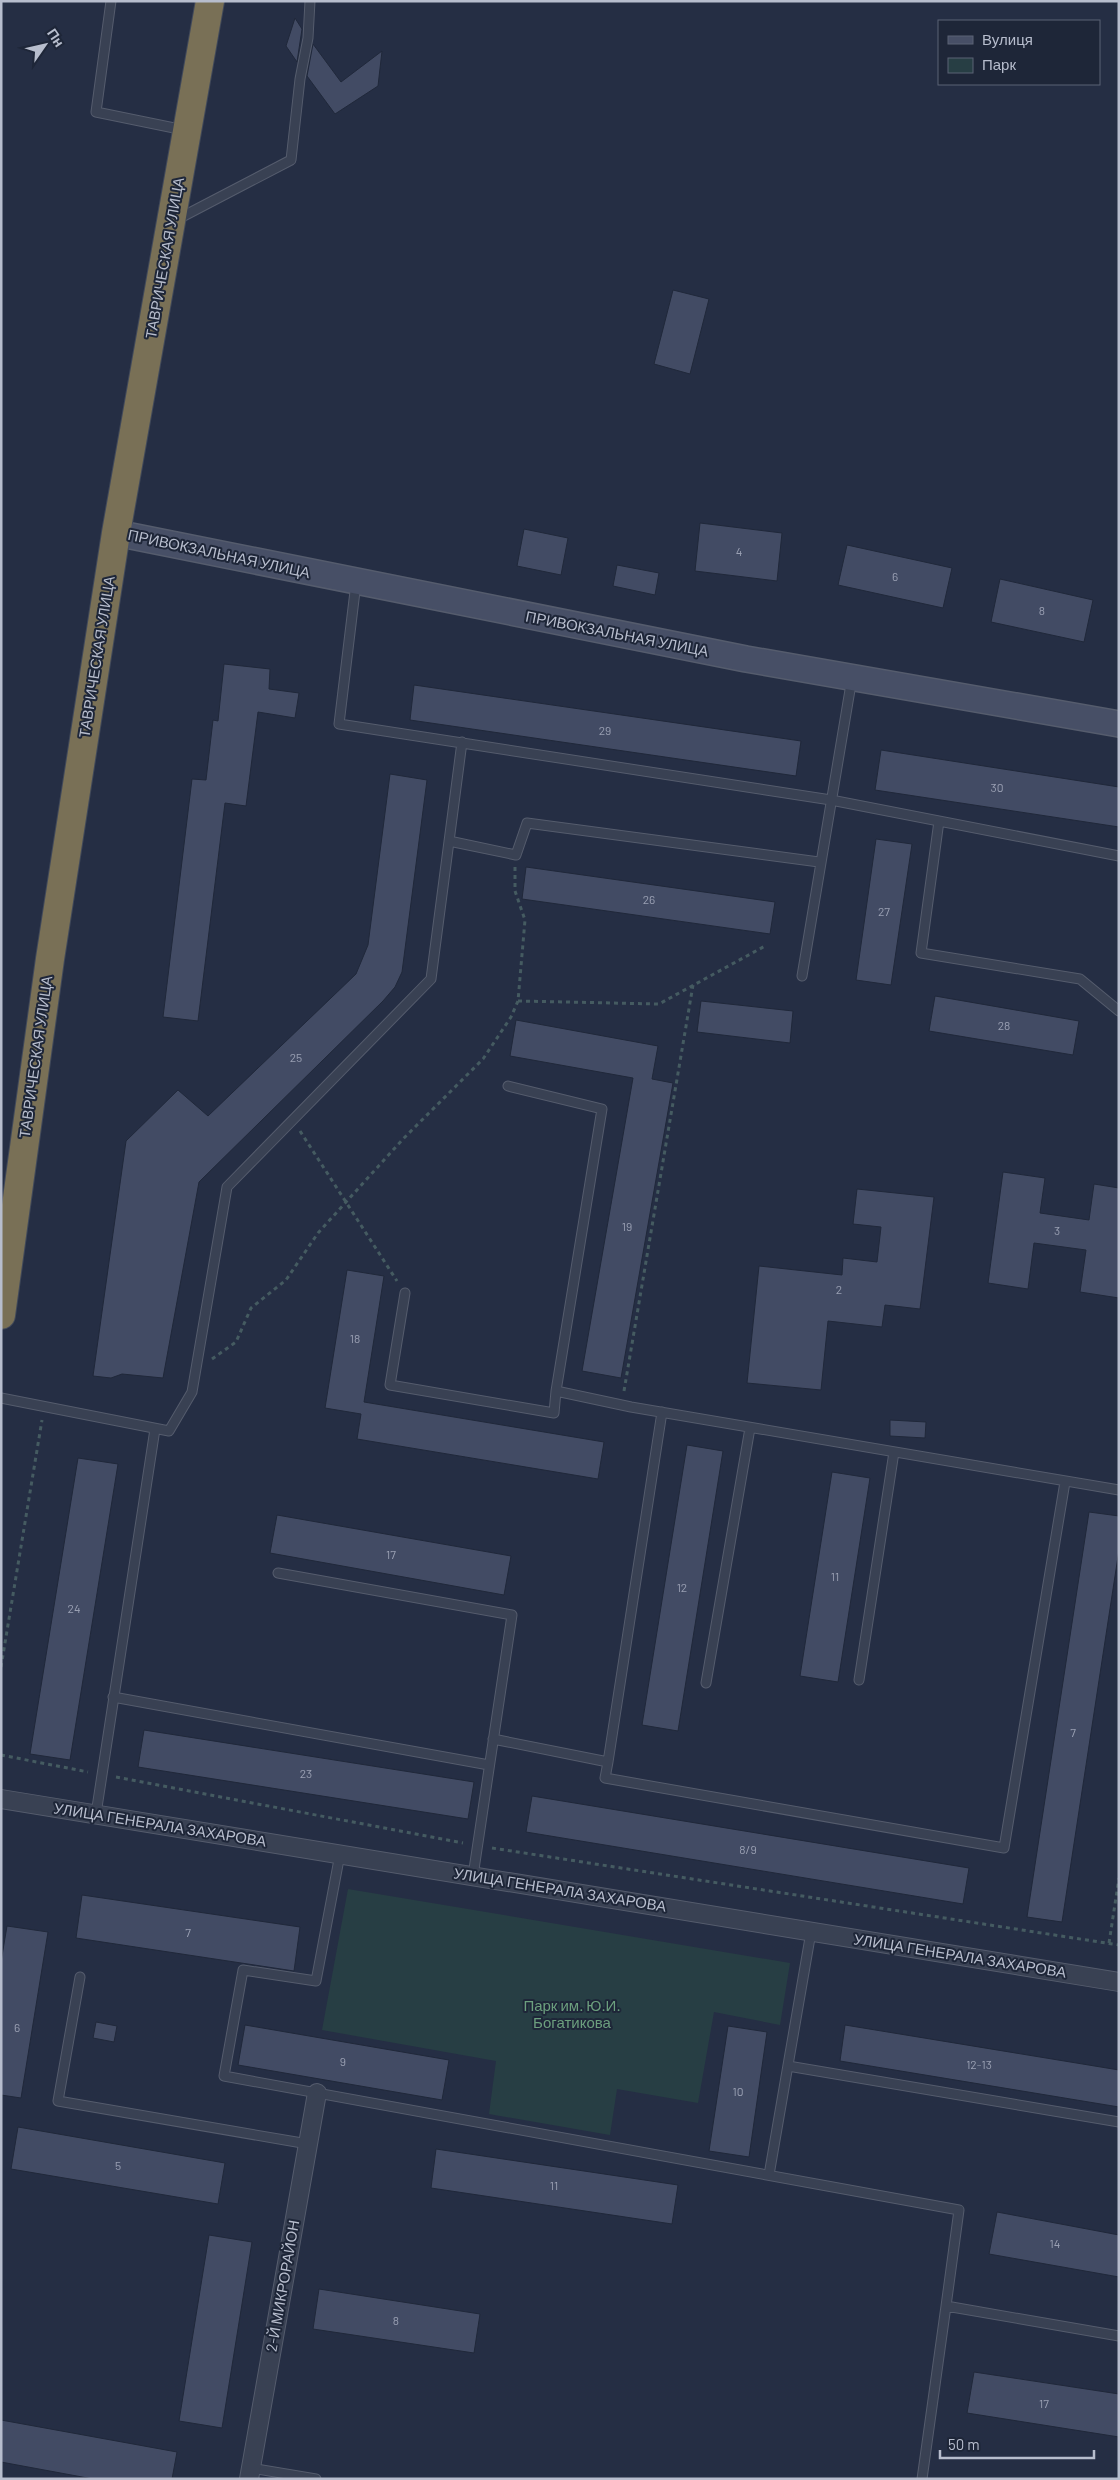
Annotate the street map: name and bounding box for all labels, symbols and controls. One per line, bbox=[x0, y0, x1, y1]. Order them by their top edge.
north arrow bbox=[20, 20, 70, 70]
legend bbox=[938, 20, 1100, 85]
text: Пн bbox=[44, 25, 68, 50]
text: Вулиця bbox=[982, 30, 1033, 48]
text: Парк bbox=[982, 55, 1016, 73]
street label: ТАВРИЧЕСКАЯ УЛИЦА bbox=[141, 176, 187, 340]
street label: ПРИВОКЗАЛЬНАЯ УЛИЦА bbox=[126, 525, 312, 581]
house number: 4 bbox=[736, 544, 742, 558]
house number: 6 bbox=[892, 569, 898, 583]
street label: ТАВРИЧЕСКАЯ УЛИЦА bbox=[74, 575, 118, 739]
house number: 8 bbox=[1039, 603, 1045, 617]
street label: ПРИВОКЗАЛЬНАЯ УЛИЦА bbox=[524, 606, 710, 660]
house number: 29 bbox=[599, 723, 611, 737]
house number: 30 bbox=[991, 780, 1003, 794]
house number: 26 bbox=[643, 892, 655, 906]
house number: 27 bbox=[878, 904, 890, 918]
street label: ТАВРИЧЕСКАЯ УЛИЦА bbox=[15, 975, 55, 1139]
house number: 28 bbox=[998, 1018, 1010, 1032]
house number: 25 bbox=[290, 1050, 302, 1064]
house number: 19 bbox=[622, 1219, 632, 1233]
house number: 3 bbox=[1054, 1223, 1060, 1237]
house number: 2 bbox=[836, 1282, 842, 1296]
house number: 18 bbox=[350, 1331, 360, 1345]
house number: 17 bbox=[386, 1547, 396, 1561]
house number: 11 bbox=[831, 1569, 839, 1583]
house number: 12 bbox=[677, 1580, 687, 1594]
house number: 24 bbox=[67, 1601, 81, 1615]
house number: 7 bbox=[1070, 1725, 1076, 1739]
house number: 23 bbox=[300, 1766, 312, 1780]
street label: УЛИЦА ГЕНЕРАЛА ЗАХАРОВА bbox=[53, 1798, 268, 1850]
house number: 8/9 bbox=[739, 1842, 757, 1856]
street label: УЛИЦА ГЕНЕРАЛА ЗАХАРОВА bbox=[453, 1863, 668, 1915]
house number: 7 bbox=[185, 1925, 191, 1939]
street label: УЛИЦА ГЕНЕРАЛА ЗАХАРОВА bbox=[853, 1929, 1068, 1981]
park label: Парк им. Ю.И. Богатикова bbox=[523, 1996, 621, 2031]
house number: 6 bbox=[14, 2020, 20, 2034]
house number: 9 bbox=[340, 2054, 346, 2068]
house number: 12-13 bbox=[966, 2057, 992, 2071]
house number: 10 bbox=[733, 2084, 743, 2098]
house number: 5 bbox=[115, 2158, 121, 2172]
house number: 11 bbox=[550, 2178, 558, 2192]
street label: 2-Й МИКРОРАЙОН bbox=[262, 2219, 302, 2353]
house number: 14 bbox=[1050, 2236, 1060, 2250]
house number: 8 bbox=[393, 2313, 399, 2327]
house number: 17 bbox=[1039, 2396, 1049, 2410]
scale bar bbox=[940, 2428, 1094, 2460]
text: 50 m bbox=[948, 2435, 980, 2453]

